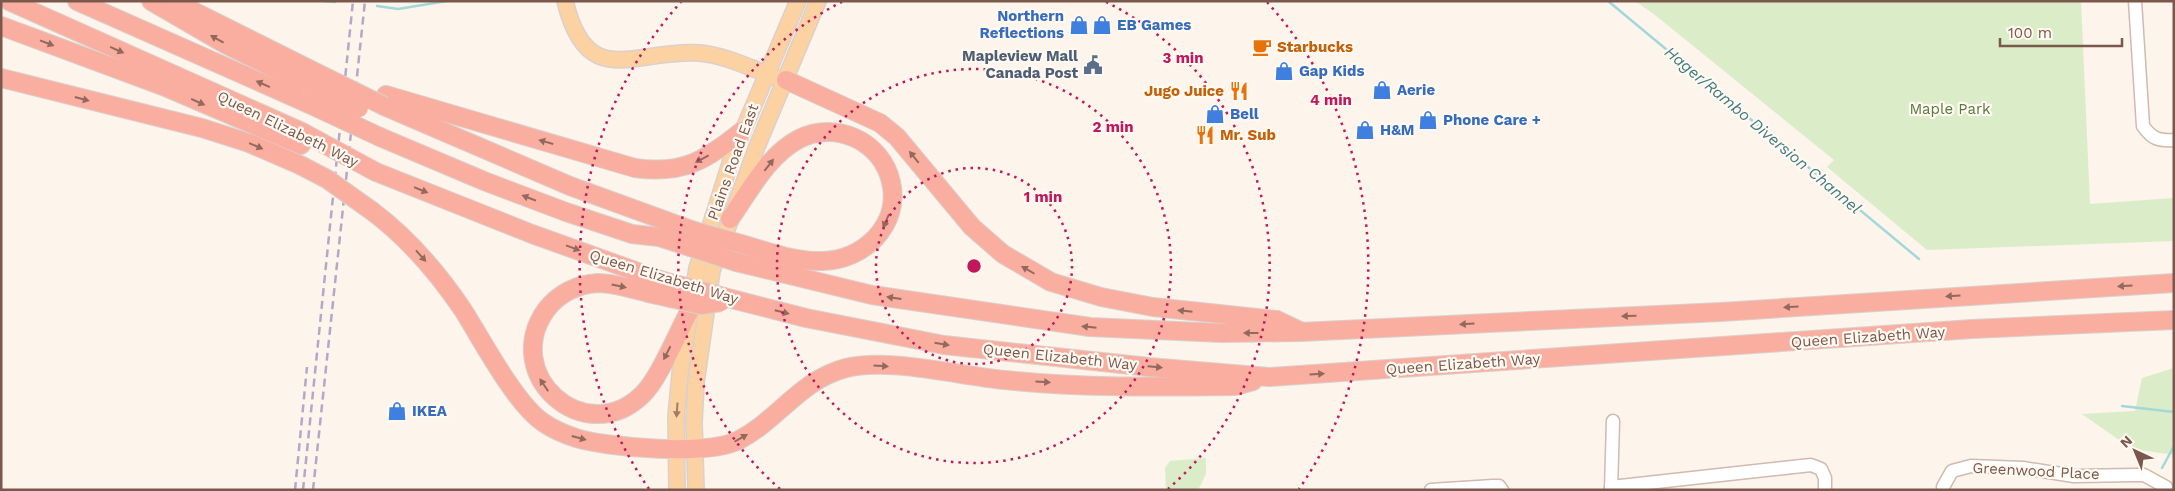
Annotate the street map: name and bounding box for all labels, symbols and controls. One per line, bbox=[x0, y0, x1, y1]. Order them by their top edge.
place label: Northern Reflections bbox=[980, 7, 1064, 42]
shop icon: Northern Reflections bbox=[1068, 14, 1090, 36]
shop icon: EB Games bbox=[1091, 14, 1113, 36]
scale bar bbox=[2000, 15, 2122, 47]
place label: EB Games bbox=[1117, 16, 1191, 34]
text: 100 m bbox=[2008, 24, 2052, 42]
one-way arrow bbox=[209, 35, 224, 43]
cafe icon: Starbucks bbox=[1251, 36, 1273, 58]
place label: Starbucks bbox=[1277, 38, 1353, 56]
one-way arrow bbox=[40, 39, 55, 47]
water label: Hager/Rambo Diversion Channel bbox=[1661, 42, 1865, 218]
one-way arrow bbox=[110, 46, 124, 54]
place label: Mapleview Mall Canada Post bbox=[962, 47, 1078, 82]
text: 3 min bbox=[1163, 49, 1203, 67]
public building icon: Mapleview Mall Canada Post bbox=[1082, 54, 1104, 76]
shop icon: Gap Kids bbox=[1273, 60, 1295, 82]
place label: Gap Kids bbox=[1299, 62, 1364, 80]
one-way arrow bbox=[256, 79, 270, 87]
shop icon: Aerie bbox=[1371, 79, 1393, 101]
restaurant icon: Jugo Juice bbox=[1228, 80, 1250, 102]
place label: Aerie bbox=[1397, 81, 1435, 99]
place label: Jugo Juice bbox=[1144, 82, 1224, 100]
street label: Queen Elizabeth Way bbox=[215, 87, 362, 171]
text: 4 min bbox=[1310, 91, 1352, 109]
one-way arrow bbox=[75, 95, 90, 103]
one-way arrow bbox=[191, 99, 205, 107]
park label: Maple Park bbox=[1909, 100, 1991, 118]
street label: Plains Road East bbox=[704, 101, 763, 223]
shop icon: Bell bbox=[1204, 103, 1226, 125]
place label: Bell bbox=[1230, 105, 1259, 123]
shop icon: Phone Care + bbox=[1417, 109, 1439, 131]
place label: Phone Care + bbox=[1443, 111, 1541, 129]
text: 2 min bbox=[1092, 118, 1134, 136]
shop icon: H&M bbox=[1354, 119, 1376, 141]
place label: H&M bbox=[1380, 121, 1414, 139]
restaurant icon: Mr. Sub bbox=[1194, 124, 1216, 146]
place label: Mr. Sub bbox=[1220, 126, 1276, 144]
one-way arrow bbox=[538, 137, 553, 145]
one-way arrow bbox=[249, 142, 263, 150]
one-way arrow bbox=[908, 151, 919, 164]
one-way arrow bbox=[695, 155, 709, 163]
one-way arrow bbox=[764, 159, 775, 172]
one-way arrow bbox=[414, 186, 429, 194]
text: 1 min bbox=[1024, 188, 1062, 206]
one-way arrow bbox=[522, 194, 537, 201]
one-way arrow bbox=[881, 214, 889, 228]
one-way arrow bbox=[565, 245, 580, 252]
street label: Queen Elizabeth Way bbox=[587, 246, 741, 308]
one-way arrow bbox=[415, 249, 427, 261]
centre of rings bbox=[965, 257, 983, 275]
one-way arrow bbox=[1022, 266, 1035, 275]
one-way arrow bbox=[2117, 282, 2133, 290]
one-way arrow bbox=[611, 283, 627, 291]
one-way arrow bbox=[1945, 293, 1961, 301]
one-way arrow bbox=[885, 294, 901, 302]
one-way arrow bbox=[1783, 304, 1799, 312]
one-way arrow bbox=[1176, 306, 1192, 314]
one-way arrow bbox=[775, 308, 790, 316]
one-way arrow bbox=[1621, 312, 1637, 320]
one-way arrow bbox=[1458, 320, 1474, 328]
one-way arrow bbox=[1081, 322, 1097, 330]
street label: Queen Elizabeth Way bbox=[1790, 323, 1946, 351]
one-way arrow bbox=[1243, 329, 1259, 337]
street label: Queen Elizabeth Way bbox=[982, 340, 1138, 374]
one-way arrow bbox=[934, 341, 950, 349]
one-way arrow bbox=[663, 346, 671, 360]
street label: Queen Elizabeth Way bbox=[1385, 350, 1541, 378]
one-way arrow bbox=[873, 363, 889, 371]
one-way arrow bbox=[1148, 363, 1164, 371]
one-way arrow bbox=[1310, 370, 1326, 378]
one-way arrow bbox=[539, 378, 549, 391]
one-way arrow bbox=[1035, 379, 1051, 387]
shop icon: IKEA bbox=[386, 400, 408, 422]
place label: IKEA bbox=[412, 402, 448, 420]
one-way arrow bbox=[673, 402, 681, 418]
north arrow bbox=[2110, 426, 2160, 476]
text: N bbox=[2117, 432, 2135, 451]
one-way arrow bbox=[734, 434, 749, 442]
one-way arrow bbox=[571, 435, 586, 443]
street label: Greenwood Place bbox=[1972, 459, 2100, 483]

